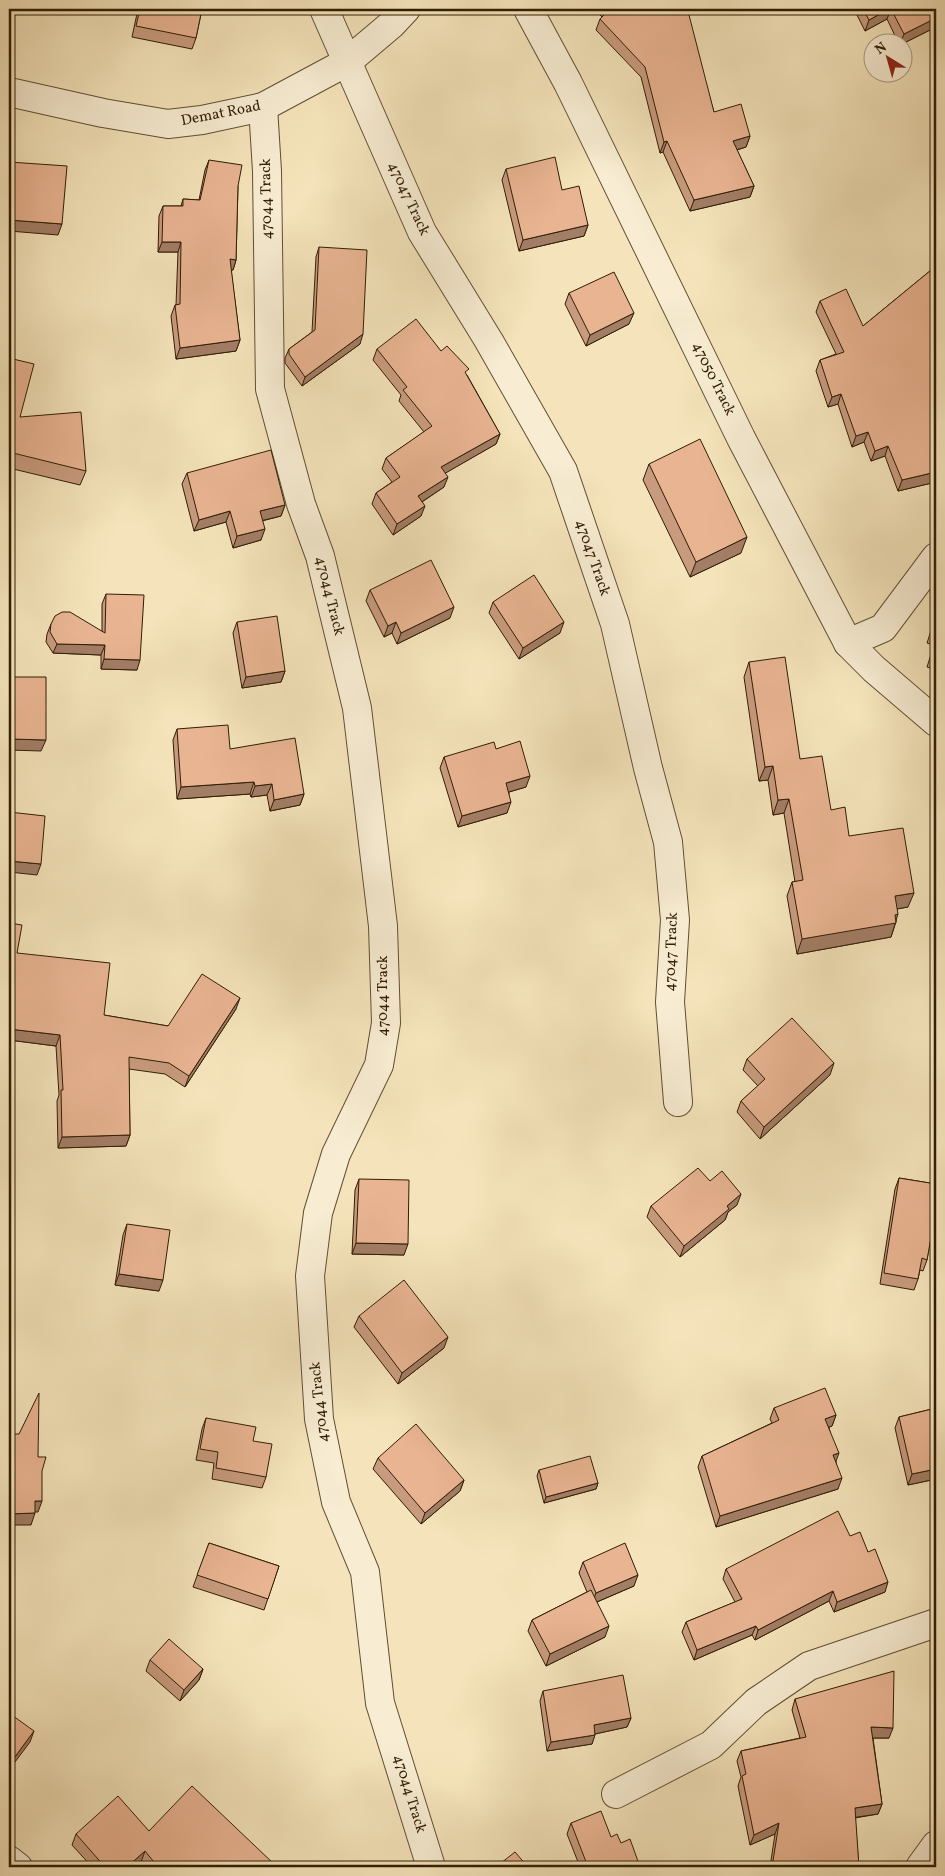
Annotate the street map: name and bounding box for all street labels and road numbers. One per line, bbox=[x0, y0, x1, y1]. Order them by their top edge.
street label: Demat Road bbox=[179, 96, 263, 132]
street label: 47044 Track bbox=[256, 158, 278, 240]
street label: 47047 Track bbox=[382, 159, 434, 239]
street label: 47050 Track bbox=[686, 339, 740, 419]
street label: 47047 Track bbox=[569, 517, 615, 599]
street label: 47044 Track bbox=[309, 554, 349, 638]
street label: 47047 Track bbox=[660, 912, 684, 992]
street label: 47044 Track bbox=[373, 955, 394, 1037]
street label: 47044 Track bbox=[305, 1361, 335, 1443]
street label: 47044 Track bbox=[387, 1752, 431, 1836]

